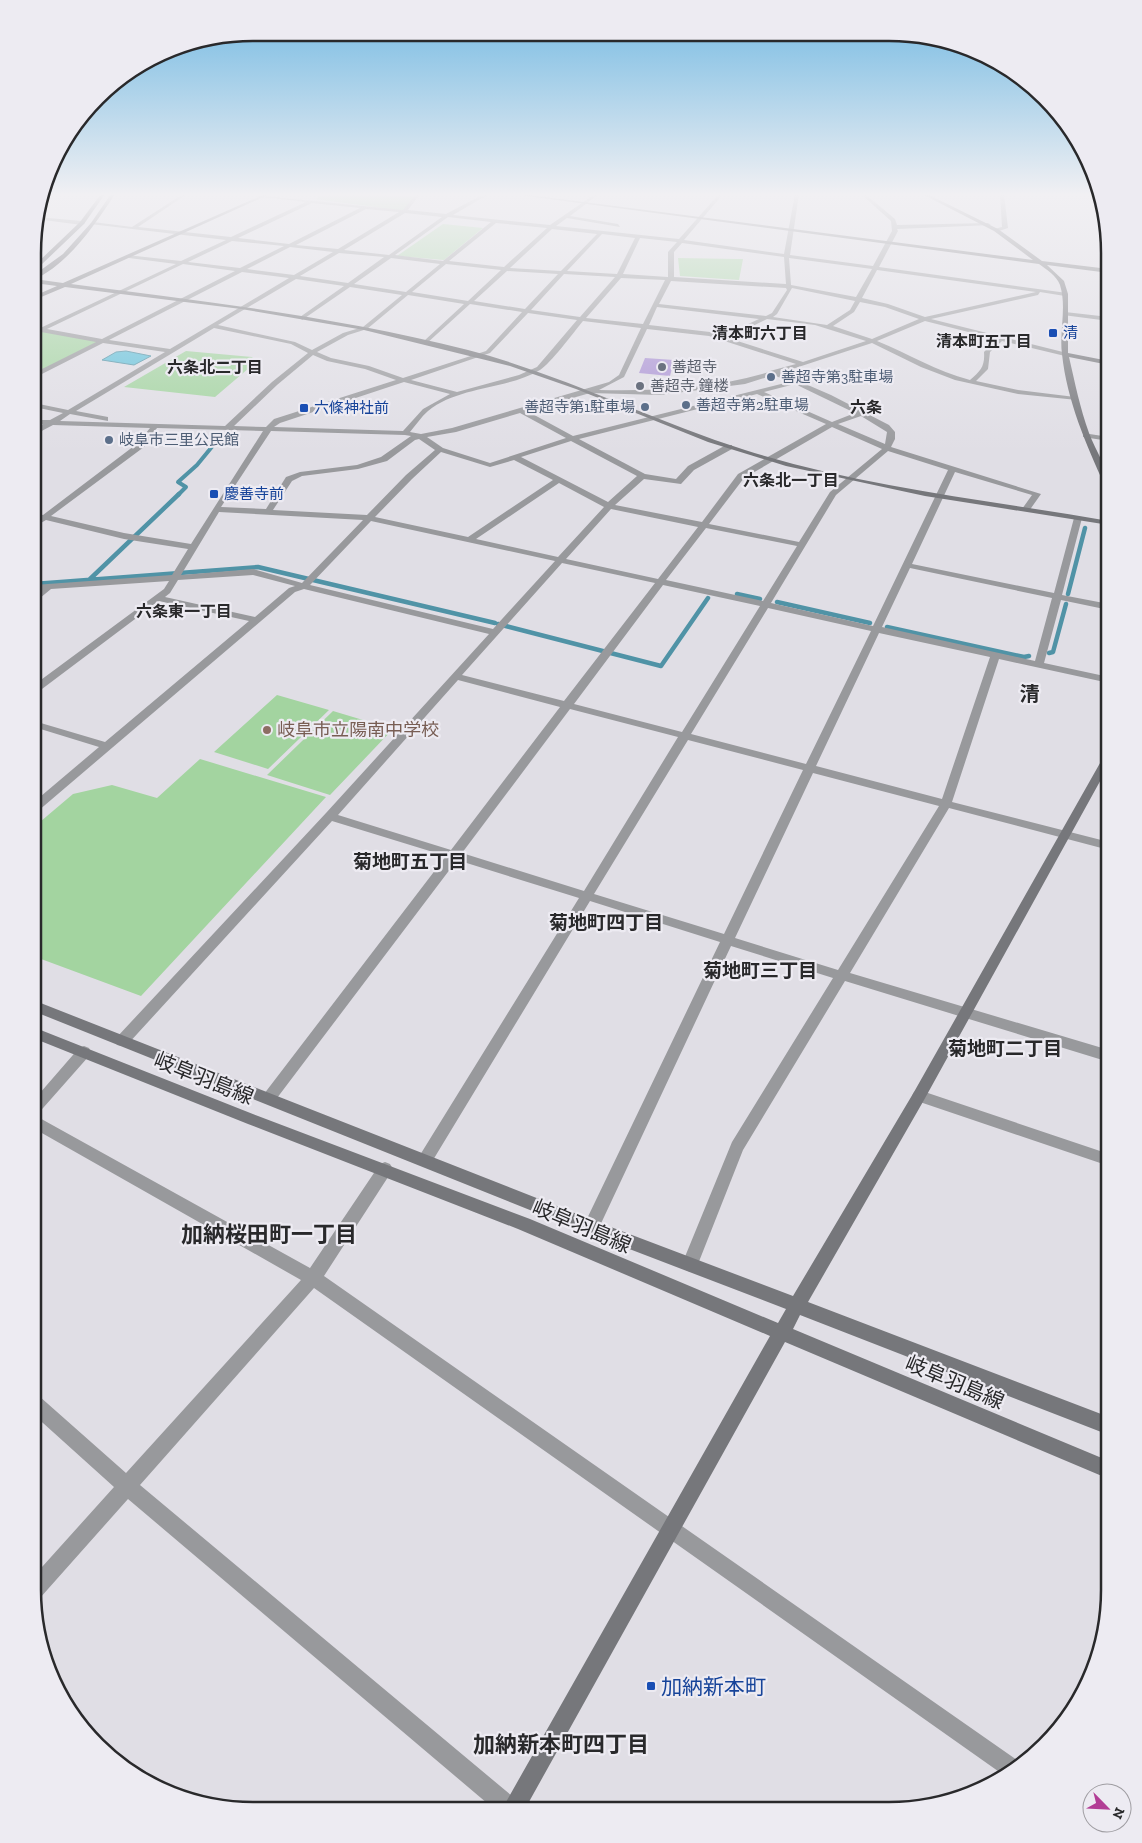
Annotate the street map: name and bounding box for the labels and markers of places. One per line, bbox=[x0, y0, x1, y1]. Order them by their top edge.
place label: 清 bbox=[1063, 324, 1078, 342]
marker: 清 bbox=[1047, 327, 1059, 339]
place label: 善超寺 bbox=[672, 358, 717, 376]
marker: 善超寺 bbox=[656, 361, 668, 373]
place label: 善超寺第3駐車場 bbox=[781, 368, 893, 386]
marker: 善超寺第3駐車場 bbox=[765, 371, 777, 383]
place label: 善超寺 鐘楼 bbox=[650, 377, 728, 395]
marker: 善超寺 鐘楼 bbox=[634, 380, 646, 392]
place label: 善超寺第2駐車場 bbox=[696, 396, 809, 414]
place label: 善超寺第1駐車場 bbox=[524, 398, 635, 416]
place label: 六條神社前 bbox=[314, 399, 389, 417]
marker: 善超寺第2駐車場 bbox=[680, 399, 692, 411]
marker: 善超寺第1駐車場 bbox=[639, 401, 651, 413]
marker: 六條神社前 bbox=[298, 402, 310, 414]
place label: 岐阜市三里公民館 bbox=[119, 431, 239, 449]
marker: 岐阜市三里公民館 bbox=[103, 434, 115, 446]
place label: 慶善寺前 bbox=[224, 485, 284, 503]
marker: 慶善寺前 bbox=[208, 488, 220, 500]
place label: 岐阜市立陽南中学校 bbox=[277, 719, 439, 741]
marker: 岐阜市立陽南中学校 bbox=[261, 724, 273, 736]
place label: 加納新本町 bbox=[661, 1674, 766, 1699]
marker: 加納新本町 bbox=[645, 1680, 657, 1692]

